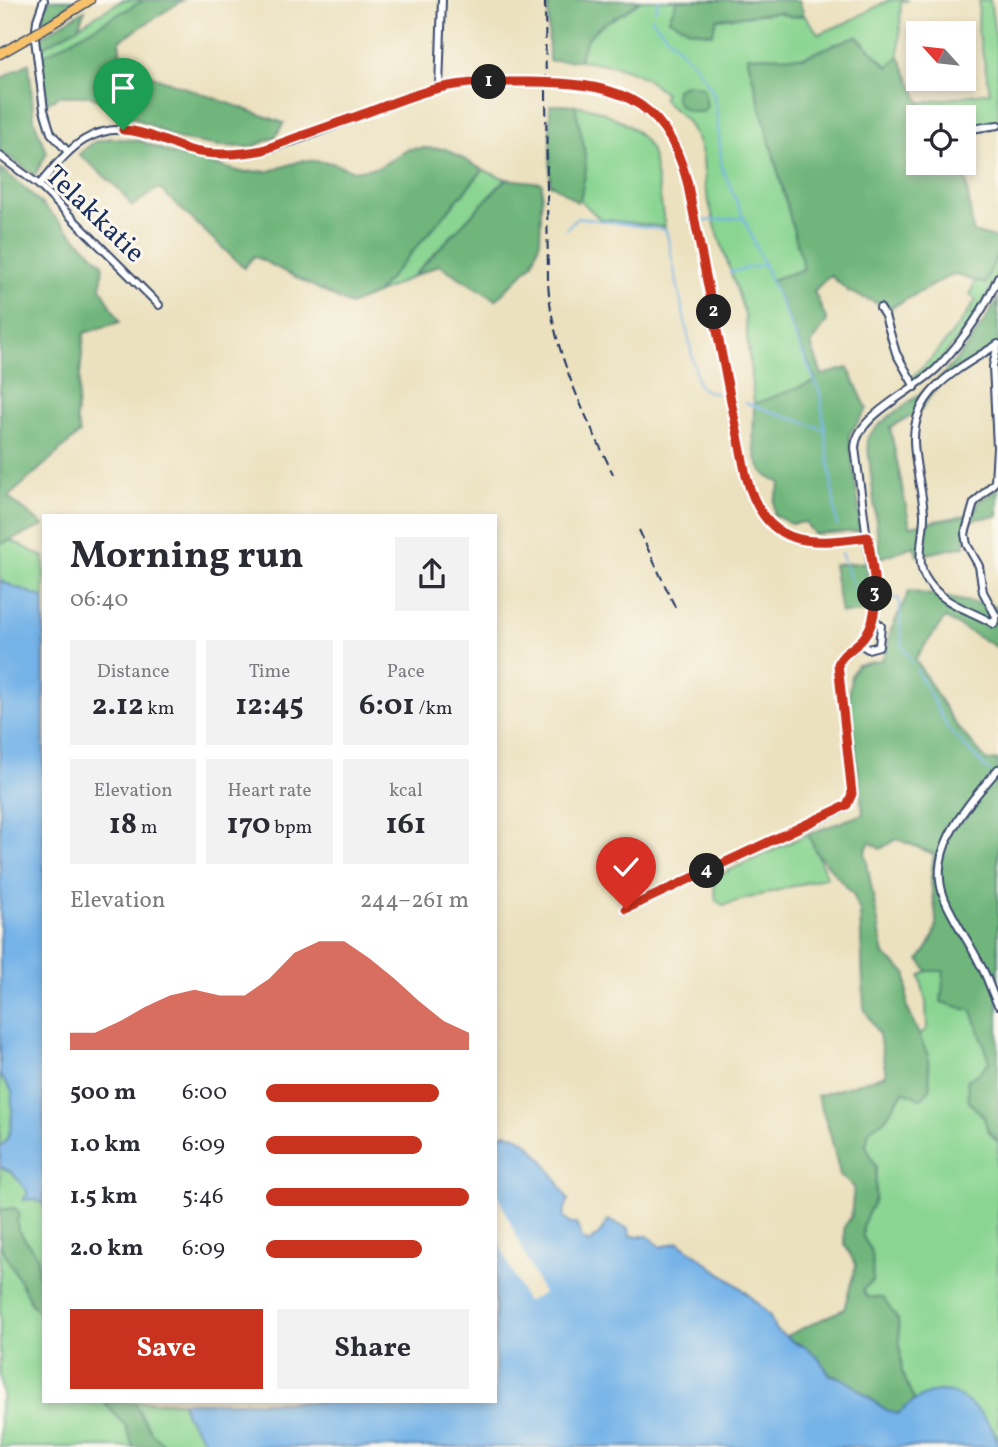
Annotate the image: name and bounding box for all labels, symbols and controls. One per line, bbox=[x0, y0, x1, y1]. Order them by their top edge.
north arrow bbox=[906, 21, 976, 91]
map controls bbox=[906, 21, 976, 175]
pin bbox=[93, 58, 153, 130]
pin: 1 bbox=[472, 64, 506, 100]
text: 1 bbox=[485, 68, 492, 94]
icon: arrive bbox=[104, 69, 142, 107]
button: locate bbox=[906, 105, 976, 175]
street label: Telakkatie bbox=[36, 157, 153, 272]
pin: 2 bbox=[696, 294, 732, 330]
text: 2 bbox=[709, 298, 718, 324]
text: Morning run bbox=[70, 531, 304, 584]
button: share bbox=[395, 537, 469, 611]
pin: 3 bbox=[858, 576, 892, 612]
text: 3 bbox=[870, 580, 879, 606]
text: 06:40 bbox=[70, 584, 128, 616]
text: Distance bbox=[97, 659, 170, 685]
text: Time bbox=[249, 659, 290, 685]
text: Pace bbox=[387, 659, 425, 685]
text: 2.12 bbox=[92, 685, 144, 727]
text: 12:45 bbox=[235, 685, 304, 727]
text: 6:01 bbox=[359, 685, 415, 727]
text: km bbox=[144, 696, 175, 722]
text: /km bbox=[415, 696, 453, 722]
text: Elevation bbox=[94, 778, 173, 804]
text: Heart rate bbox=[228, 778, 311, 804]
text: kcal bbox=[389, 778, 423, 804]
text: 18 bbox=[109, 804, 137, 846]
text: 170 bbox=[227, 804, 270, 846]
text: 161 bbox=[386, 804, 426, 846]
text: m bbox=[137, 815, 158, 841]
text: bpm bbox=[270, 815, 312, 841]
pin bbox=[596, 837, 656, 909]
icon: check bbox=[607, 848, 645, 886]
pin: 4 bbox=[690, 854, 724, 888]
text: 4 bbox=[701, 857, 712, 883]
text: Elevation bbox=[70, 885, 166, 917]
text: 244–261 m bbox=[360, 885, 469, 917]
text: 500 m bbox=[70, 1077, 136, 1109]
text: 6:00 bbox=[182, 1077, 227, 1109]
text: 1.0 km bbox=[70, 1129, 141, 1161]
text: 6:09 bbox=[182, 1129, 225, 1161]
text: 1.5 km bbox=[70, 1181, 137, 1213]
text: 5:46 bbox=[182, 1181, 224, 1213]
text: 2.0 km bbox=[70, 1233, 143, 1265]
text: 6:09 bbox=[182, 1233, 225, 1265]
button: Save bbox=[70, 1309, 263, 1389]
button: Share bbox=[277, 1309, 469, 1389]

